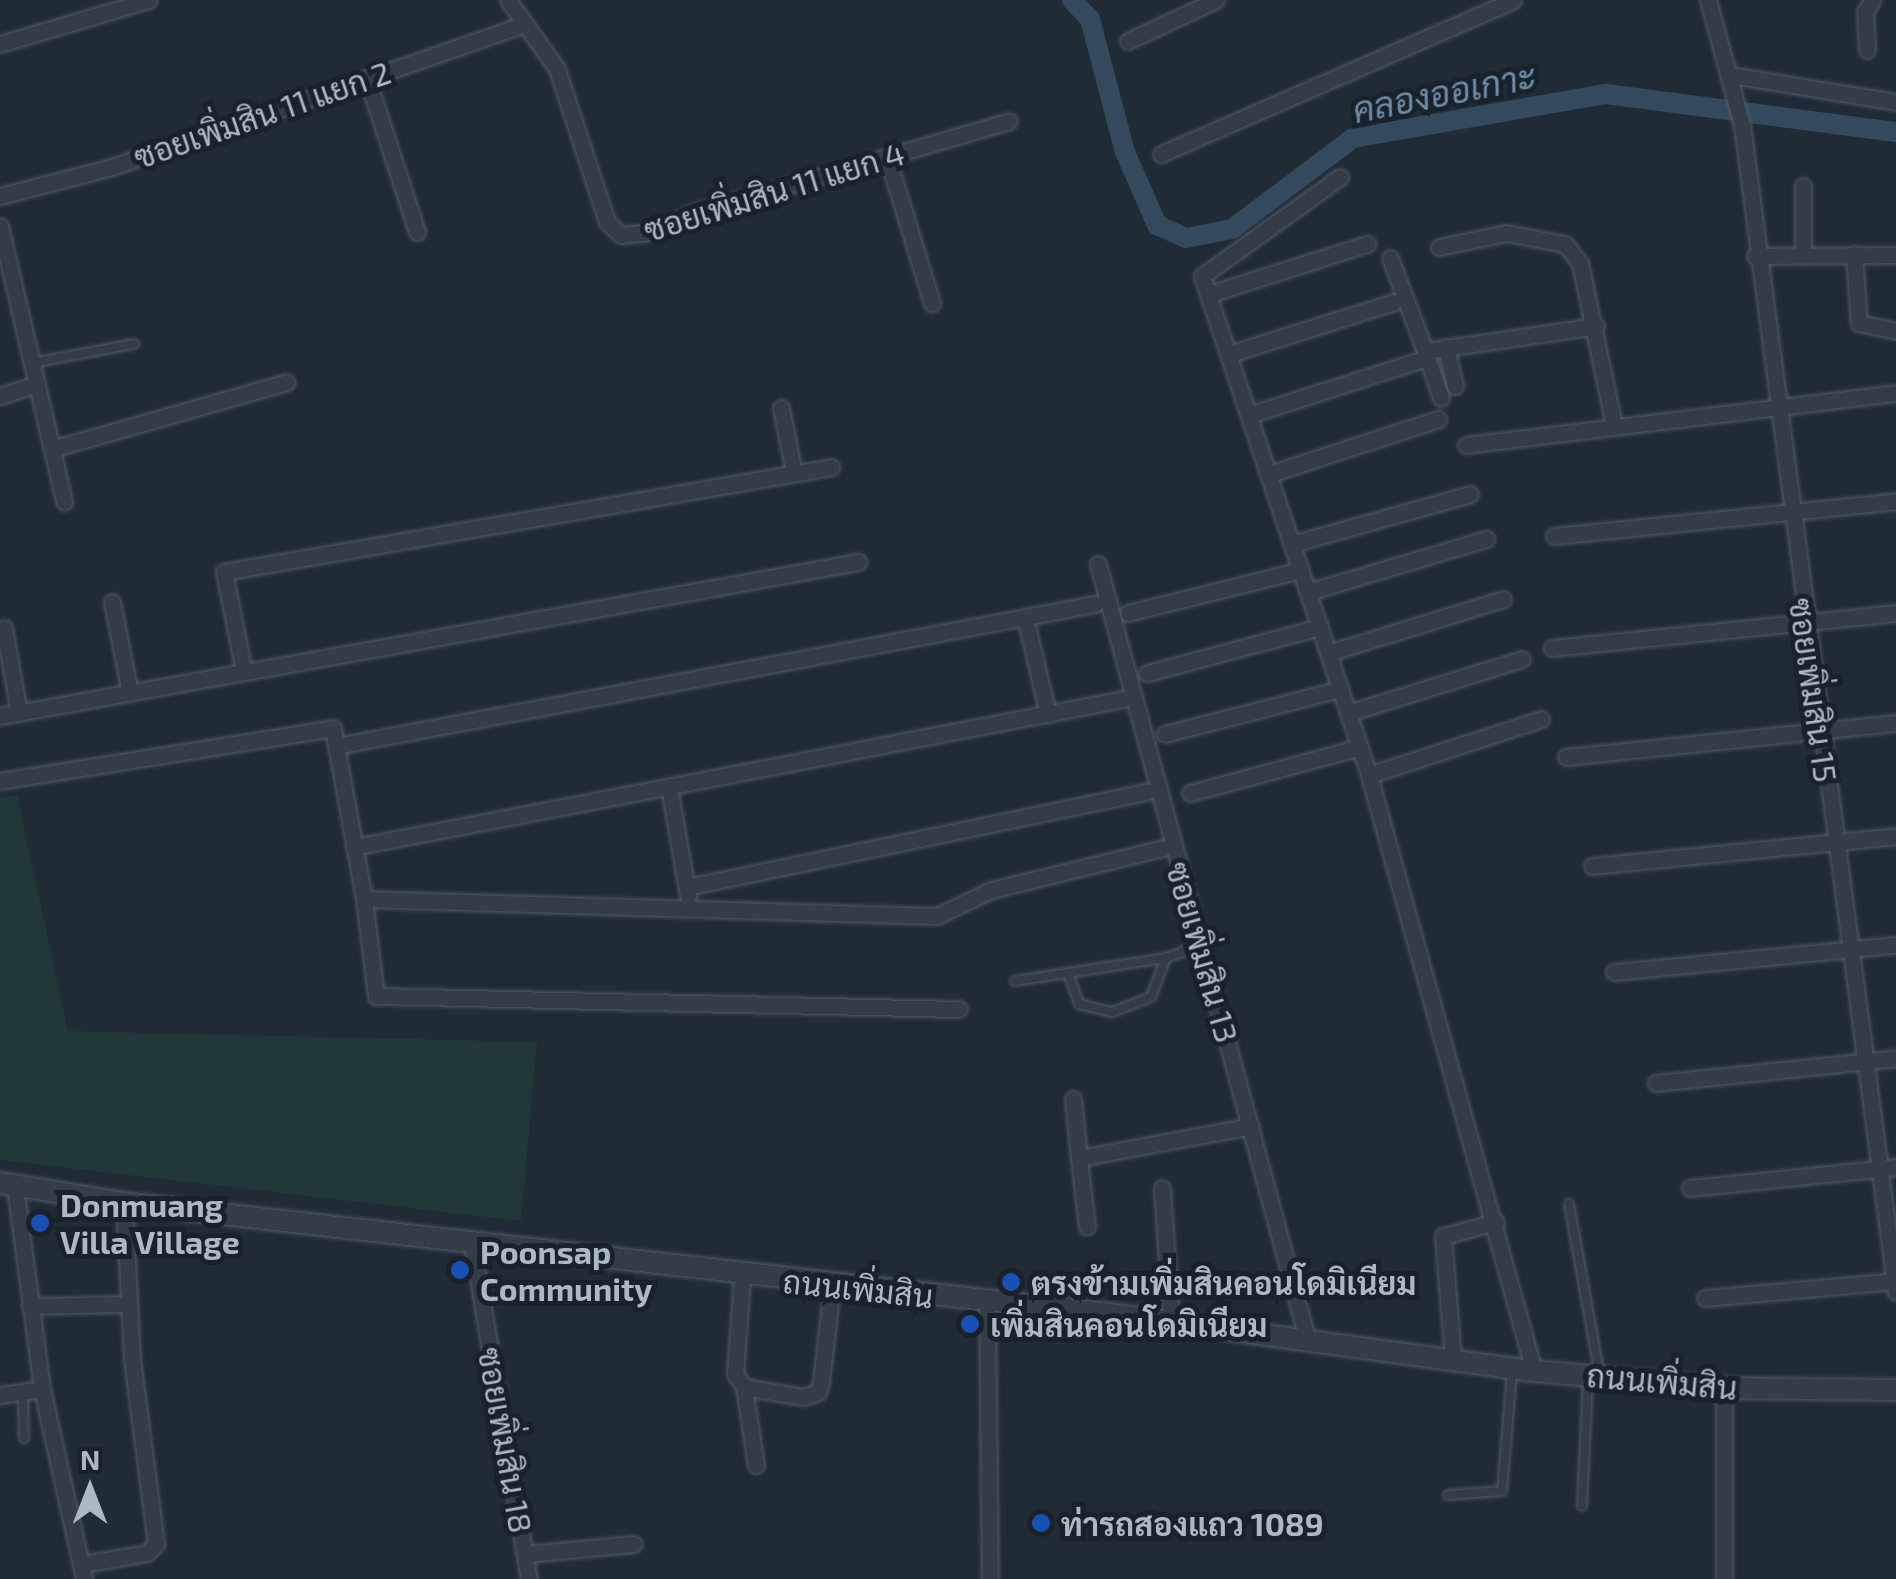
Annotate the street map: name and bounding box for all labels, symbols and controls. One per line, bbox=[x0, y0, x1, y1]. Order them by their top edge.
street label: ซอยเพิ่มสิน 11 แยก 2 bbox=[129, 52, 395, 176]
water label: คลองออเกาะ bbox=[1349, 54, 1539, 130]
street label: ซอยเพิ่มสิน 11 แยก 4 bbox=[639, 133, 909, 249]
street label: ซอยเพิ่มสิน 15 bbox=[1782, 596, 1846, 784]
street label: ซอยเพิ่มสิน 13 bbox=[1159, 857, 1247, 1047]
place label: Donmuang Villa Village bbox=[60, 1186, 240, 1261]
marker: Donmuang Villa Village bbox=[29, 1212, 51, 1234]
place label: Poonsap Community bbox=[480, 1233, 652, 1308]
marker: Poonsap Community bbox=[449, 1259, 471, 1281]
street label: ถนนเพิ่มสิน bbox=[781, 1261, 935, 1315]
place label: ตรงข้ามเพิ่มสินคอนโดมิเนียม bbox=[1031, 1263, 1416, 1301]
marker: ตรงข้ามเพิ่มสินคอนโดมิเนียม bbox=[1000, 1271, 1022, 1293]
place label: เพิ่มสินคอนโดมิเนียม bbox=[990, 1305, 1267, 1343]
marker: เพิ่มสินคอนโดมิเนียม bbox=[959, 1313, 981, 1335]
street label: ซอยเพิ่มสิน 18 bbox=[471, 1344, 541, 1536]
street label: ถนนเพิ่มสิน bbox=[1585, 1355, 1739, 1407]
north arrow bbox=[40, 1439, 140, 1539]
text: N bbox=[80, 1442, 100, 1476]
place label: ท่ารถสองแถว 1089 bbox=[1061, 1504, 1324, 1542]
marker: ท่ารถสองแถว 1089 bbox=[1030, 1512, 1052, 1534]

